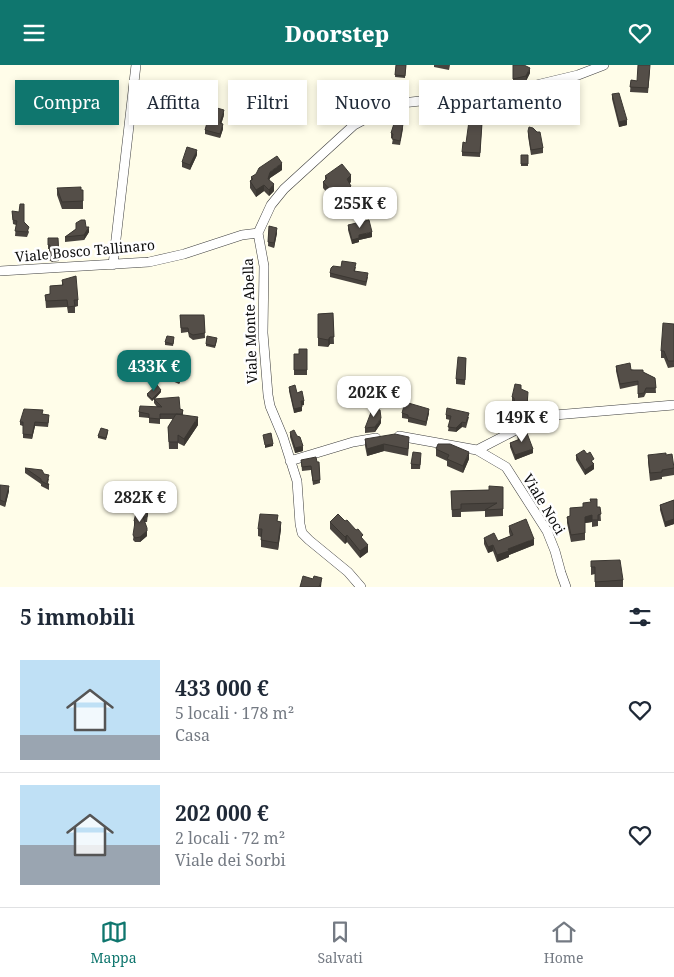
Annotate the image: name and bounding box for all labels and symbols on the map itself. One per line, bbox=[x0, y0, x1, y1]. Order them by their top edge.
pin: 255K € bbox=[319, 186, 401, 229]
street label: Viale Bosco Tallinaro bbox=[14, 235, 156, 266]
street label: Viale Monte Abella bbox=[238, 258, 261, 384]
pin: 433K € bbox=[113, 349, 195, 392]
pin: 202K € bbox=[333, 375, 415, 418]
pin: 149K € bbox=[481, 401, 563, 443]
street label: Viale Noci bbox=[519, 470, 570, 538]
pin: 282K € bbox=[99, 481, 181, 523]

